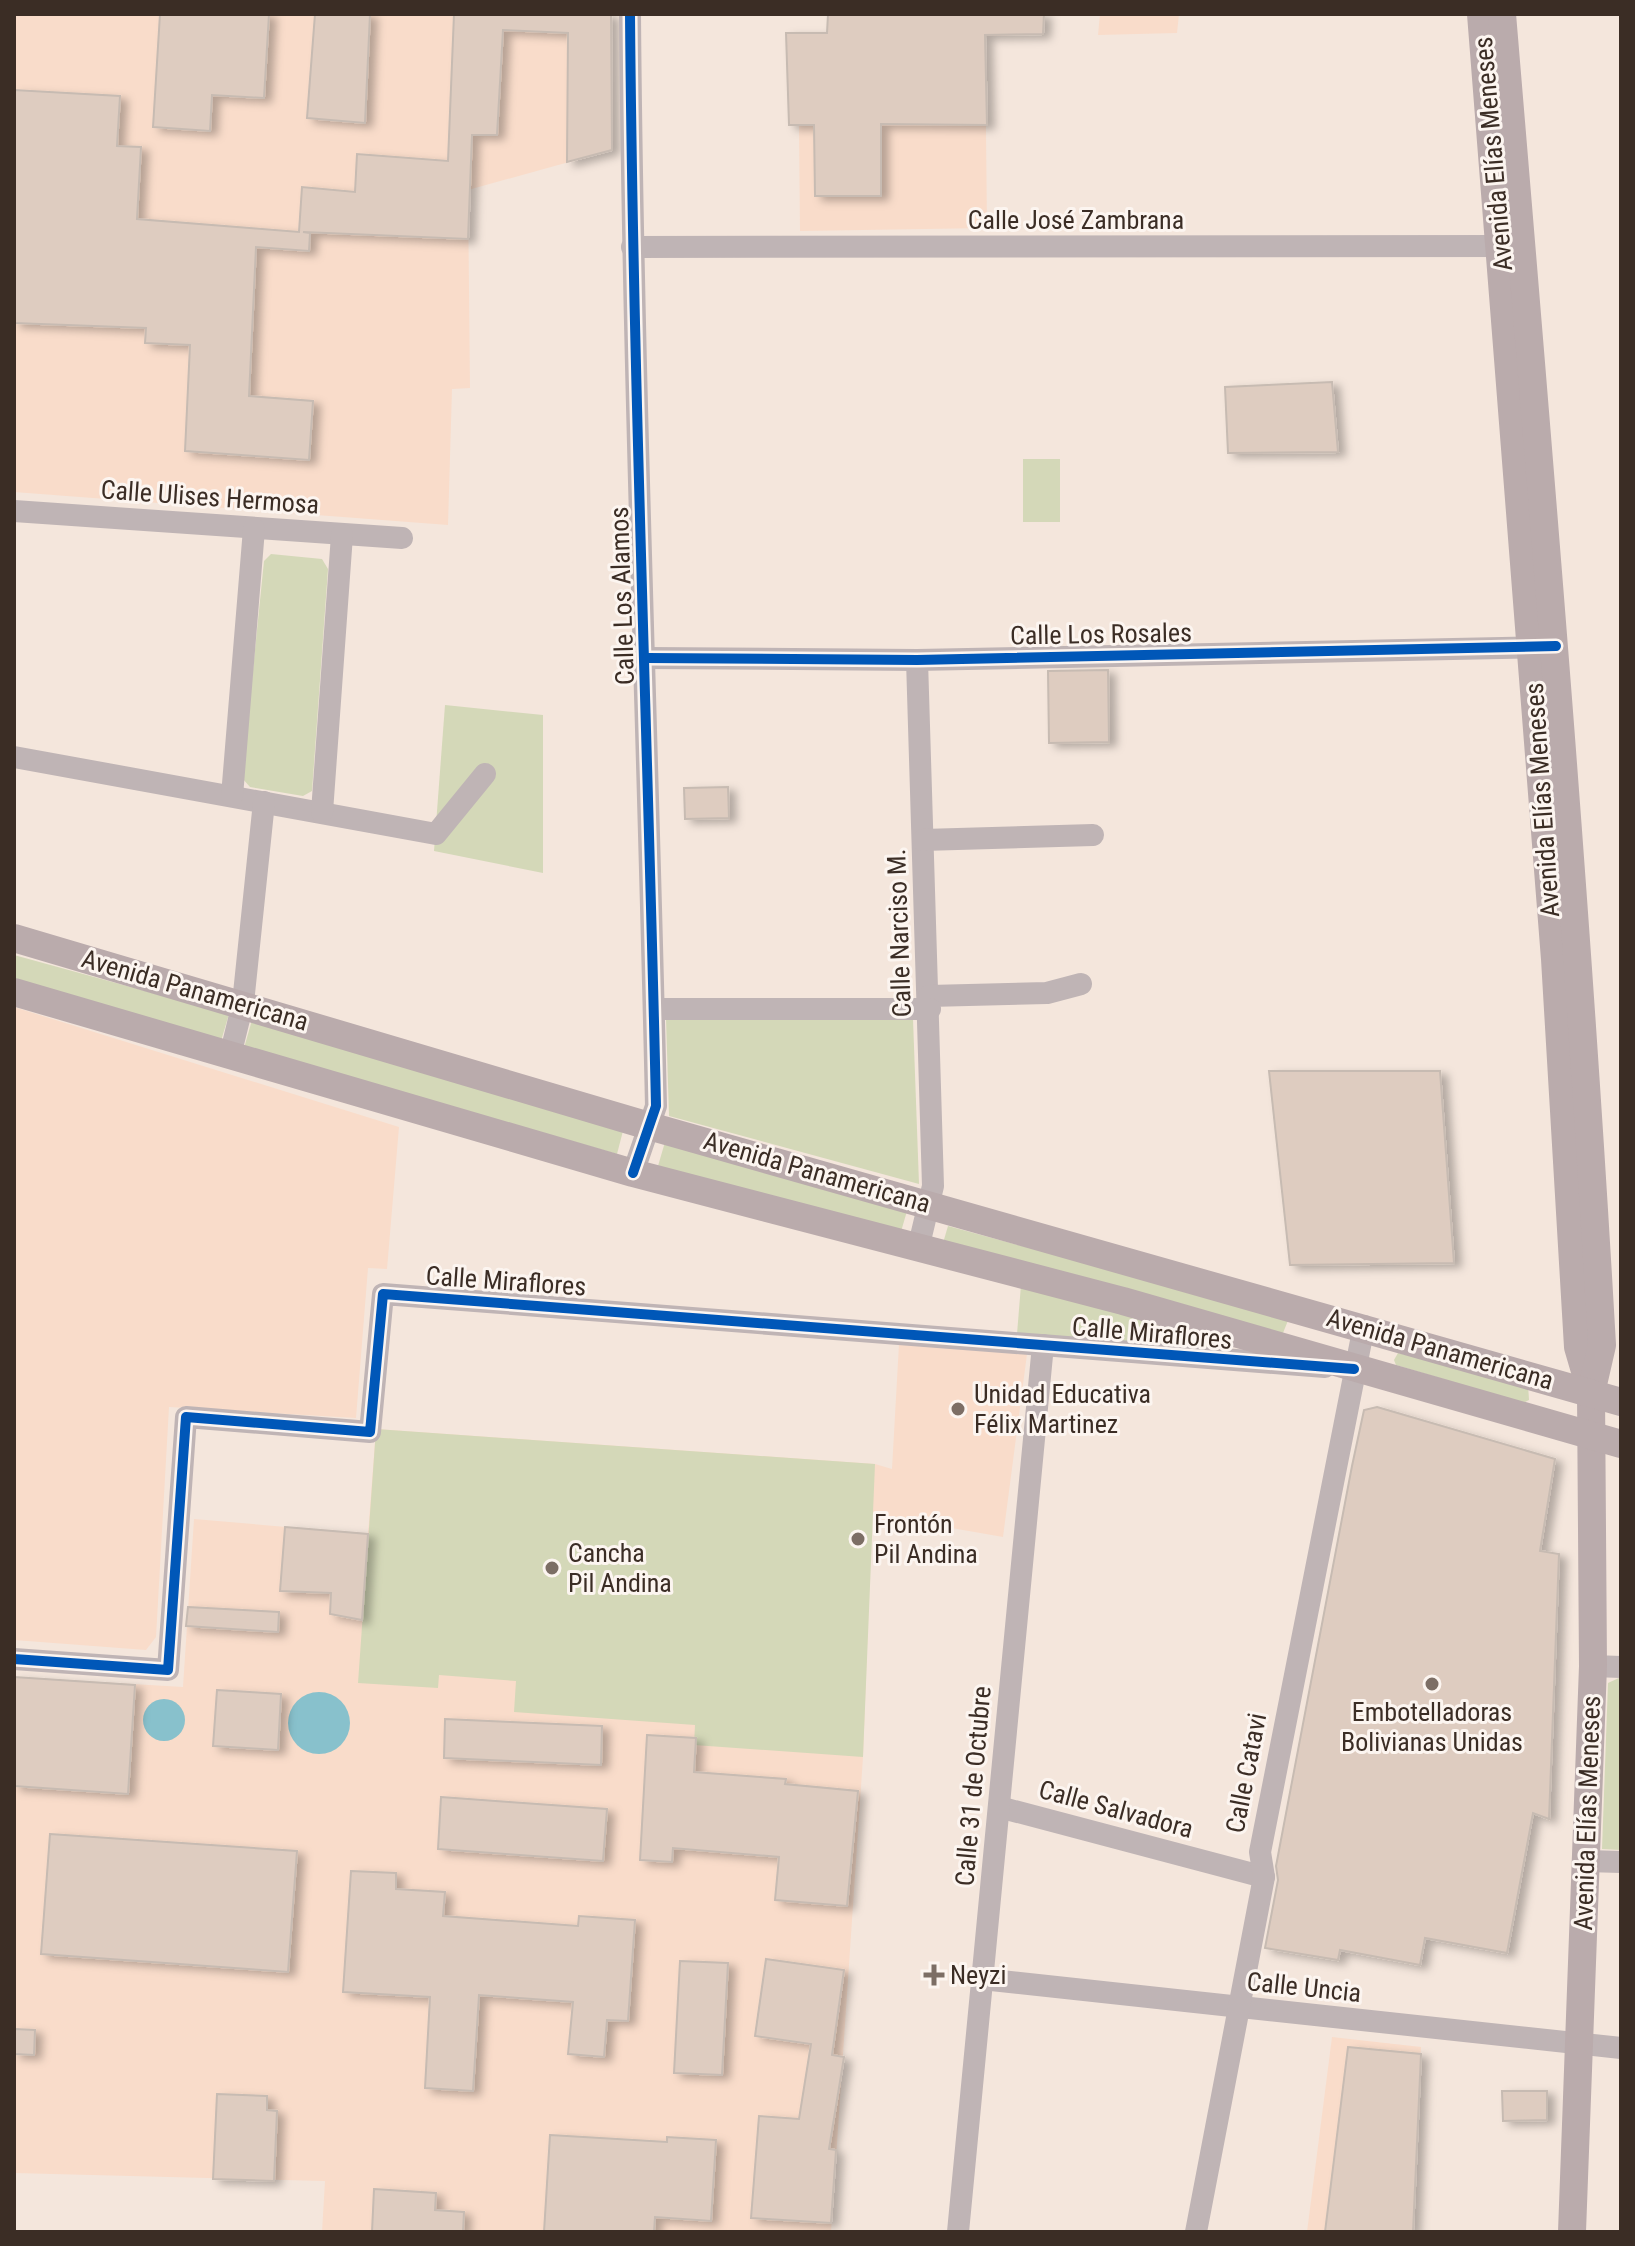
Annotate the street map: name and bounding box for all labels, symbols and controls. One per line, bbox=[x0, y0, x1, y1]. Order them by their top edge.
street label: Avenida Elías Meneses bbox=[1468, 36, 1518, 272]
street label: Calle José Zambrana bbox=[968, 205, 1184, 235]
street label: Calle Ulises Hermosa bbox=[100, 474, 320, 520]
street label: Calle Los Alamos bbox=[604, 506, 640, 686]
street label: Calle Los Rosales bbox=[1010, 617, 1192, 651]
street label: Avenida Elías Meneses bbox=[1519, 682, 1565, 918]
street label: Calle Narciso M. bbox=[881, 848, 917, 1018]
street label: Avenida Panamericana bbox=[78, 943, 312, 1037]
street label: Avenida Panamericana bbox=[700, 1125, 934, 1219]
street label: Calle Miraflores bbox=[425, 1260, 587, 1302]
street label: Avenida Panamericana bbox=[1323, 1302, 1557, 1396]
street label: Calle Miraflores bbox=[1071, 1311, 1233, 1355]
place label: Unidad Educativa Félix Martinez bbox=[974, 1379, 1151, 1439]
marker: Unidad Educativa Félix Martinez bbox=[949, 1400, 967, 1418]
place label: Frontón Pil Andina bbox=[874, 1509, 978, 1569]
marker: Frontón Pil Andina bbox=[849, 1530, 867, 1548]
place label: Cancha Pil Andina bbox=[568, 1538, 672, 1598]
marker: Cancha Pil Andina bbox=[543, 1559, 561, 1577]
marker: Embotelladoras Bolivianas Unidas bbox=[1423, 1675, 1441, 1693]
street label: Calle 31 de Octubre bbox=[949, 1685, 997, 1887]
street label: Avenida Elías Meneses bbox=[1568, 1695, 1606, 1931]
place label: Embotelladoras Bolivianas Unidas bbox=[1341, 1697, 1523, 1757]
street label: Calle Catavi bbox=[1220, 1710, 1272, 1836]
street label: Calle Salvadora bbox=[1036, 1774, 1196, 1844]
place label: Neyzi bbox=[950, 1960, 1006, 1990]
marker: Neyzi bbox=[925, 1966, 943, 1984]
street label: Calle Uncia bbox=[1245, 1966, 1363, 2008]

